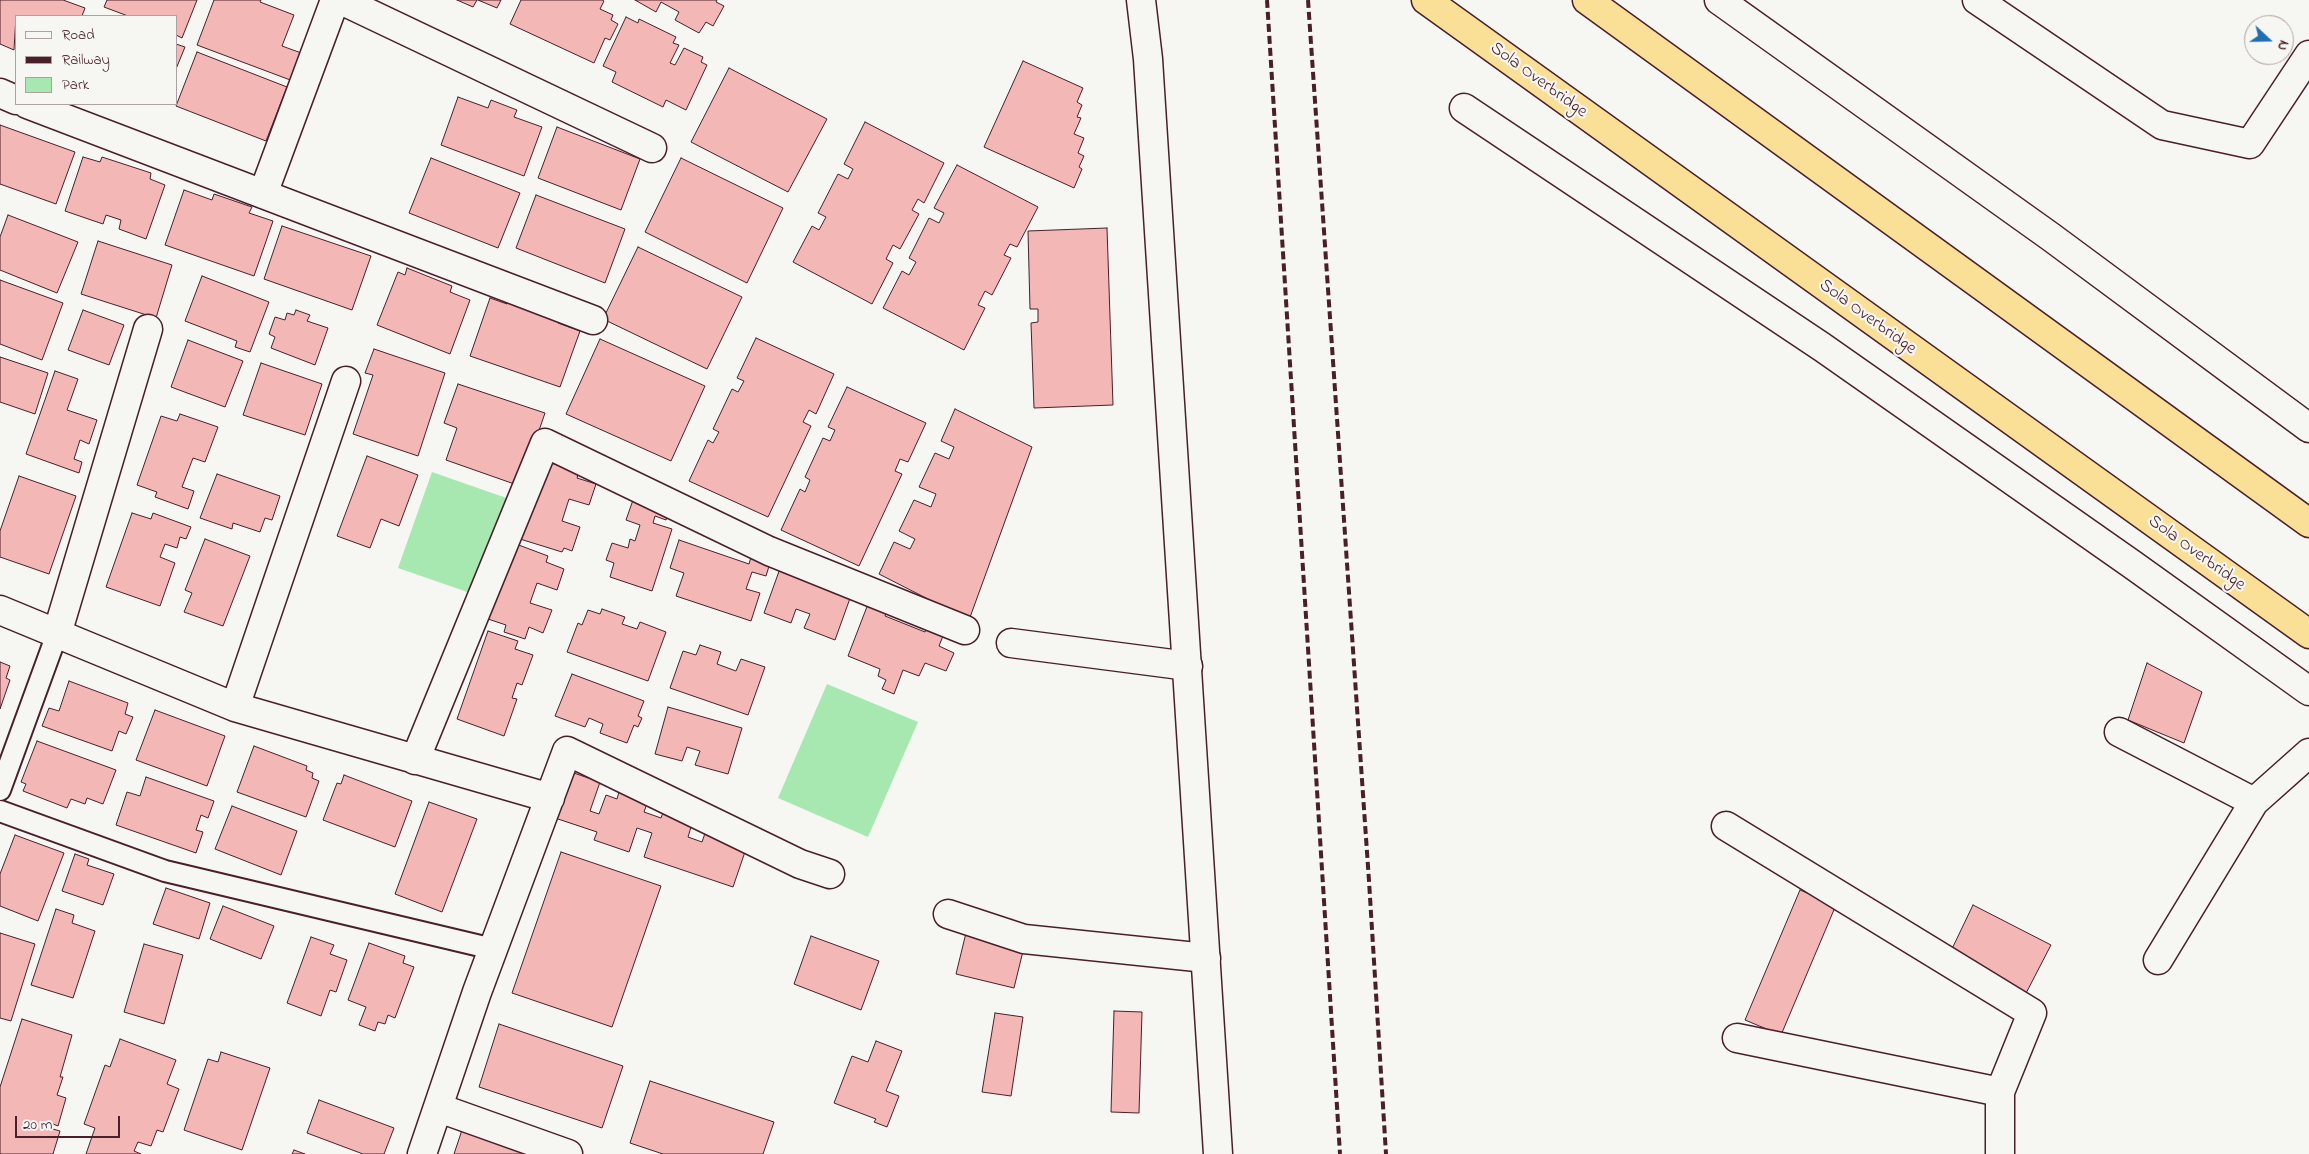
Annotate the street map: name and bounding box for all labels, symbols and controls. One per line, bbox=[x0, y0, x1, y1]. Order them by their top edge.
legend bbox=[15, 15, 178, 105]
north arrow bbox=[2244, 15, 2294, 65]
text: Road bbox=[62, 24, 95, 46]
text: N bbox=[2271, 37, 2294, 53]
street label: Sola Overbridge bbox=[1485, 38, 1591, 124]
text: Railway bbox=[62, 49, 110, 71]
text: Park bbox=[62, 74, 89, 96]
street label: Sola Overbridge bbox=[1814, 275, 1920, 361]
street label: Sola Overbridge bbox=[2143, 511, 2249, 597]
scale bar bbox=[18, 1106, 122, 1138]
text: 20 m bbox=[23, 1114, 52, 1136]

